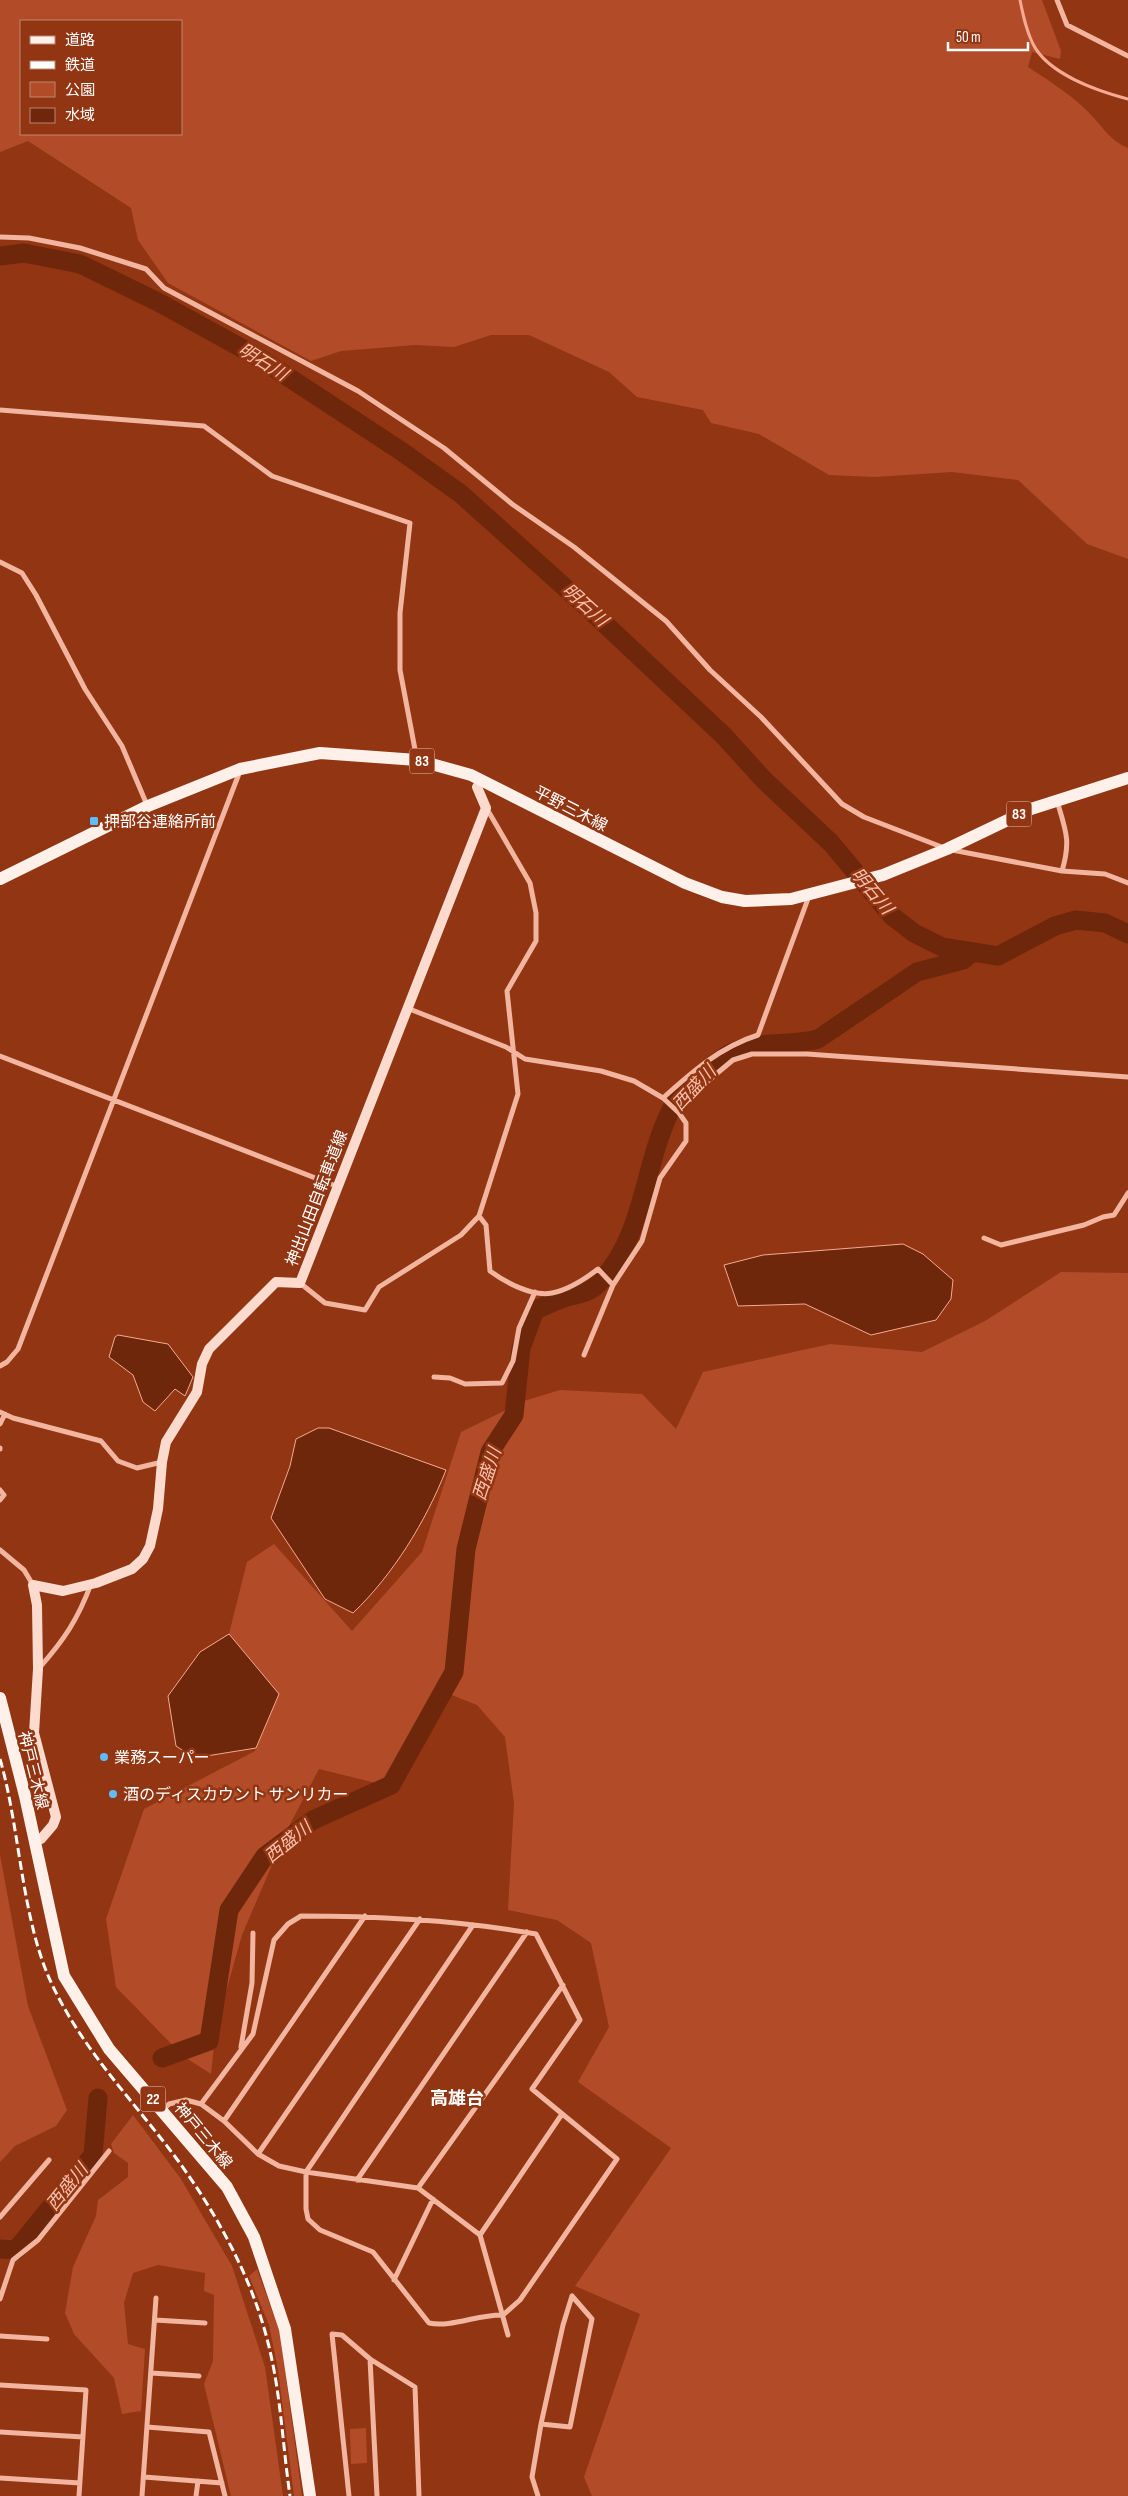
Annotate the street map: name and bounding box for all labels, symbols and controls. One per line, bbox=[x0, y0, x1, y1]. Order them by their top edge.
legend bbox=[20, 20, 182, 135]
scale bar bbox=[948, 20, 1028, 52]
text: 50 m bbox=[956, 28, 981, 47]
text: 道路 bbox=[65, 31, 95, 50]
text: 鉄道 bbox=[65, 56, 95, 75]
text: 公園 bbox=[65, 81, 95, 100]
text: 水域 bbox=[65, 106, 95, 125]
water label: 明石川 bbox=[234, 339, 293, 387]
water label: 明石川 bbox=[558, 580, 613, 633]
road number: 83 bbox=[410, 748, 434, 774]
street label: 平野三木線 bbox=[530, 783, 610, 836]
road number: 83 bbox=[1006, 802, 1032, 826]
place label: 押部谷連絡所前 bbox=[104, 813, 216, 832]
marker: 押部谷連絡所前 bbox=[88, 815, 100, 827]
water label: 明石川 bbox=[846, 864, 898, 920]
water label: 西盛川 bbox=[668, 1060, 722, 1115]
street label: 神出山田自転車道線 bbox=[283, 1128, 352, 1269]
water label: 西盛川 bbox=[469, 1443, 506, 1503]
street label: 神戸三木線 bbox=[14, 1729, 51, 1811]
place label: 業務スーパー bbox=[114, 1749, 210, 1768]
marker: 業務スーパー bbox=[98, 1751, 110, 1763]
place label: 酒のディスカウント サンリカー bbox=[123, 1786, 348, 1805]
marker: 酒のディスカウント サンリカー bbox=[107, 1788, 119, 1800]
water label: 西盛川 bbox=[261, 1816, 317, 1868]
road number: 22 bbox=[140, 2086, 166, 2112]
district label: 高雄台 bbox=[430, 2088, 484, 2109]
street label: 神戸三木線 bbox=[170, 2099, 236, 2173]
water label: 西盛川 bbox=[42, 2158, 94, 2215]

